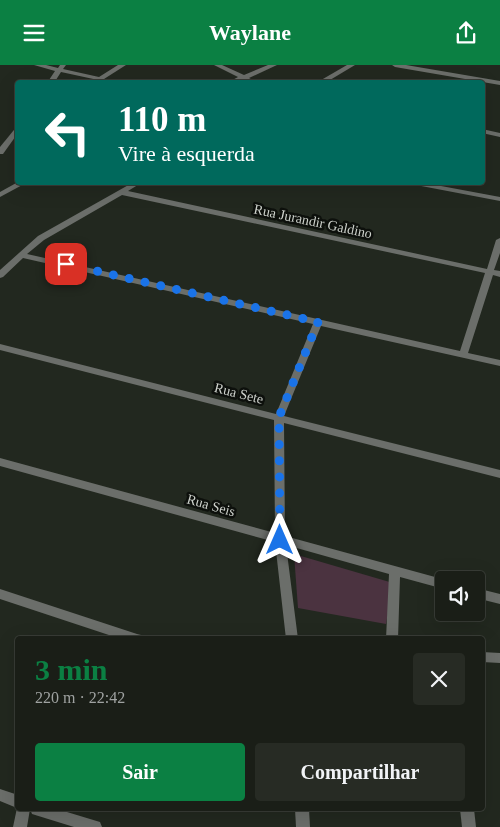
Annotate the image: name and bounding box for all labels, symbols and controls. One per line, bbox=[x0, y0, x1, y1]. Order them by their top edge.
icon: menu bbox=[20, 19, 48, 47]
icon: share bbox=[452, 19, 480, 47]
text: Waylane bbox=[209, 20, 291, 45]
icon: left bbox=[35, 100, 100, 165]
text: 110 m bbox=[118, 100, 206, 139]
text: Vire à esquerda bbox=[118, 141, 255, 166]
street label: Rua Jurandir Galdino bbox=[252, 202, 373, 241]
pin bbox=[45, 243, 87, 285]
icon: arrive bbox=[52, 250, 80, 278]
street label: Rua Sete bbox=[213, 380, 265, 407]
street label: Rua Seis bbox=[185, 491, 237, 519]
position arrow bbox=[253, 513, 305, 565]
map controls bbox=[435, 571, 485, 621]
button: sound bbox=[435, 571, 485, 621]
text: 3 min bbox=[35, 653, 108, 686]
button: close bbox=[413, 653, 465, 705]
text: 220 m · 22:42 bbox=[35, 689, 125, 706]
button: Sair bbox=[35, 743, 245, 801]
button: Compartilhar bbox=[255, 743, 465, 801]

